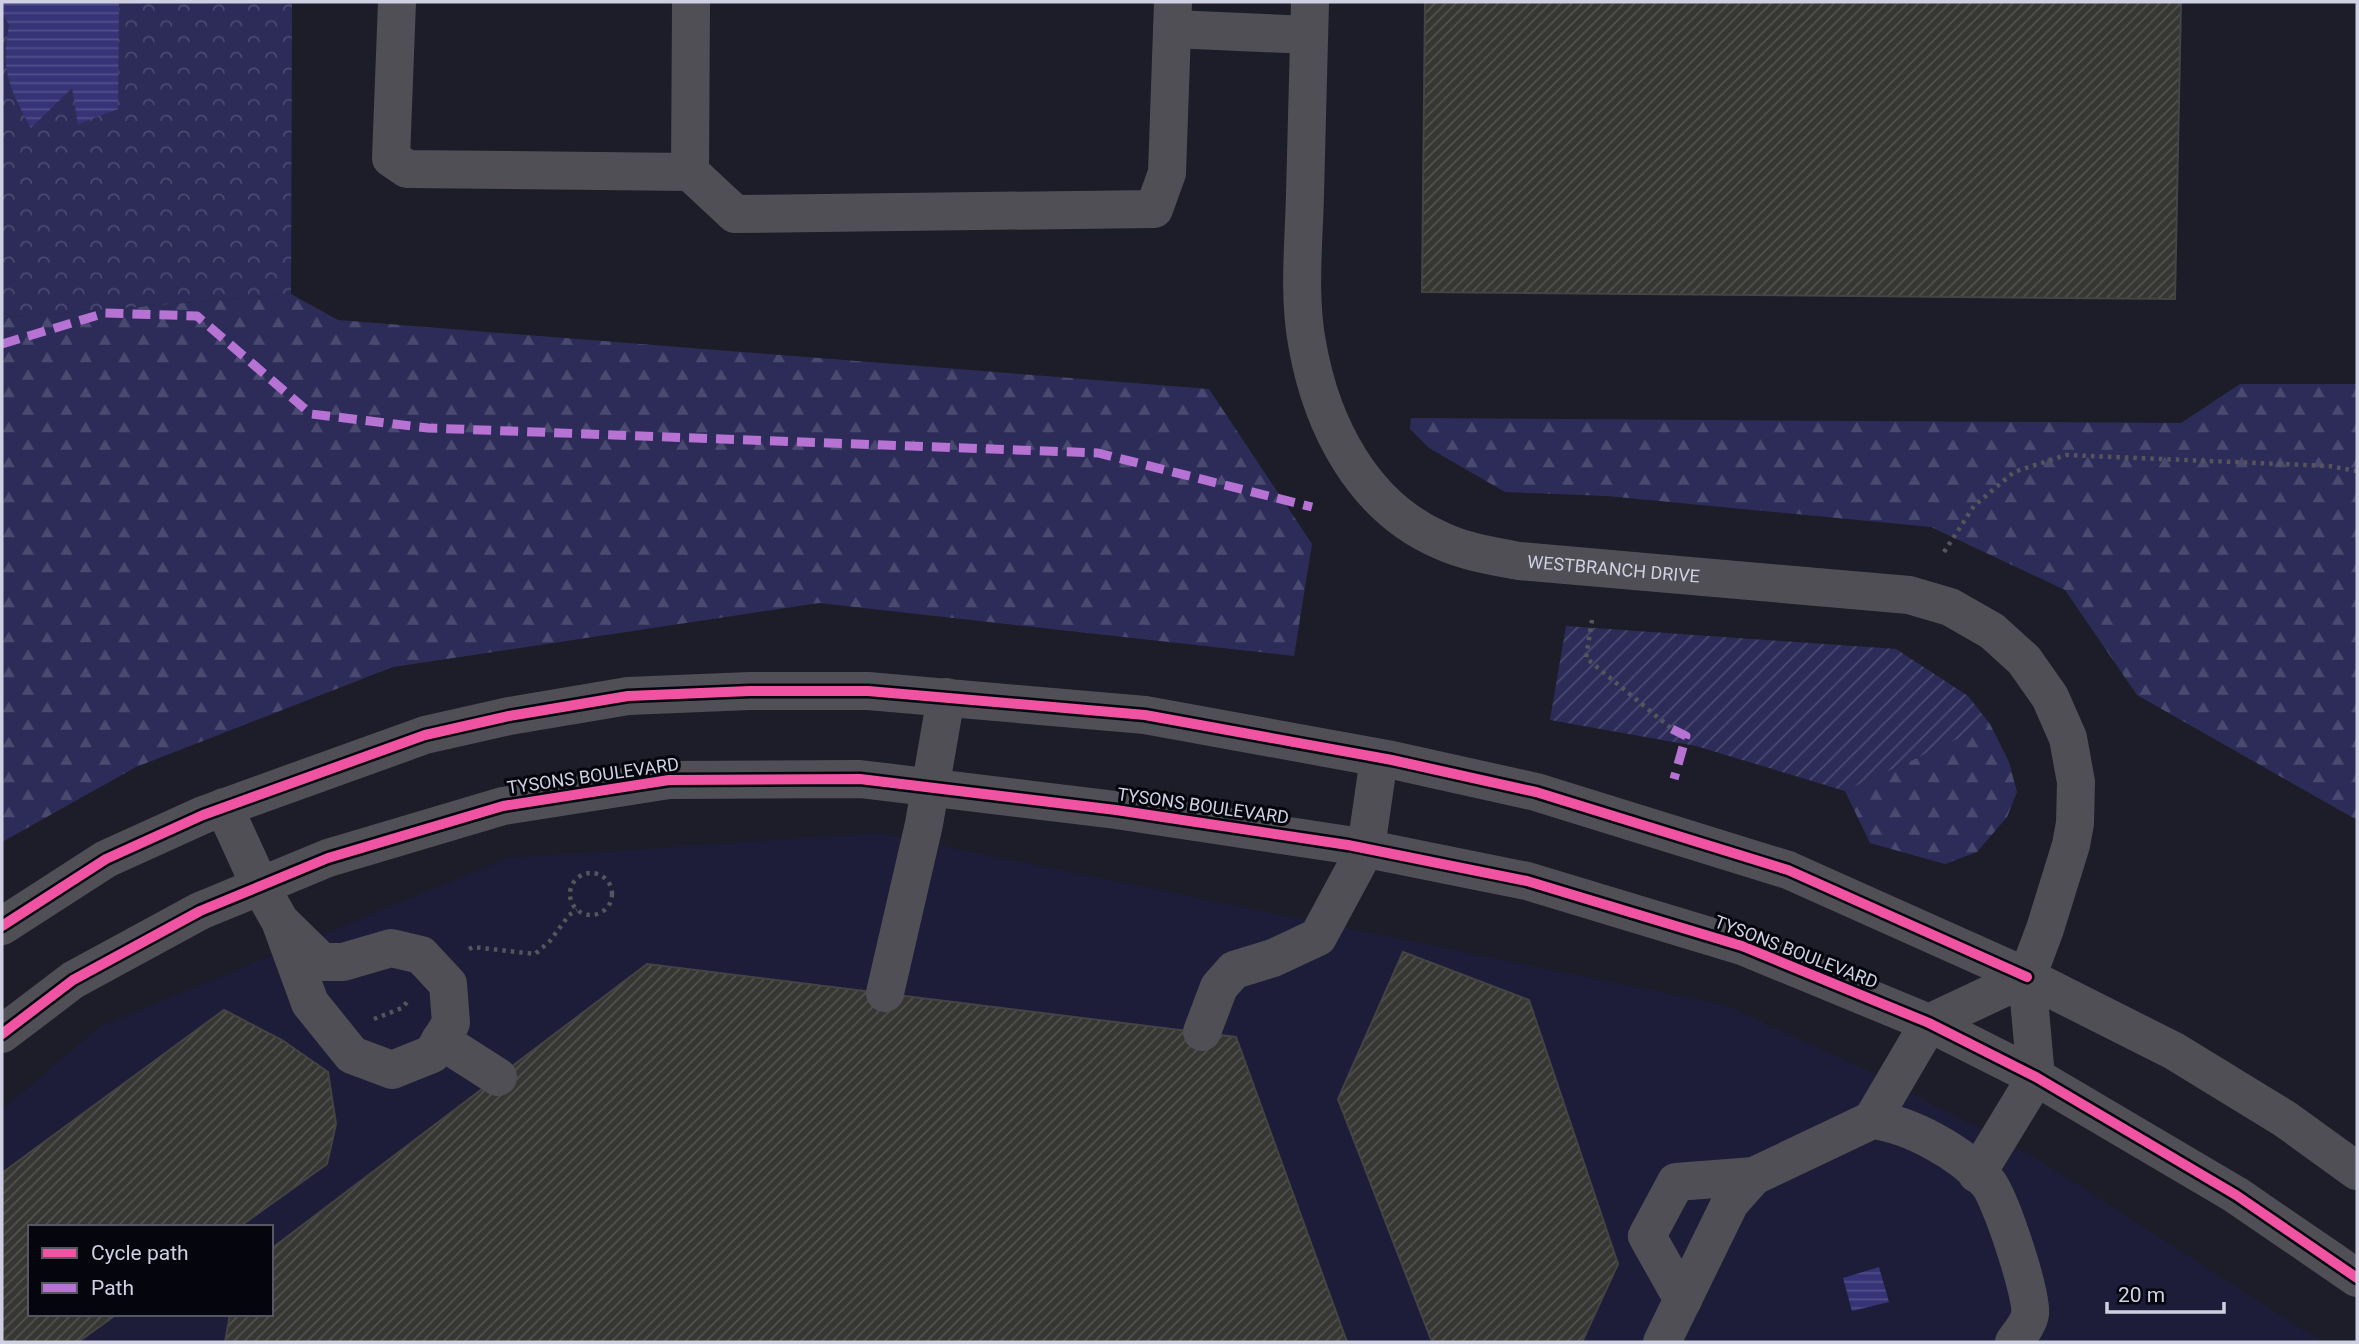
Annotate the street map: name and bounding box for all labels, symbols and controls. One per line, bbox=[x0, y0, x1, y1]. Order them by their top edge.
street label: WESTBRANCH DRIVE bbox=[1527, 551, 1701, 587]
street label: TYSONS BOULEVARD bbox=[506, 753, 680, 798]
street label: TYSONS BOULEVARD bbox=[1116, 783, 1290, 828]
street label: TYSONS BOULEVARD bbox=[1712, 911, 1881, 992]
legend bbox=[28, 1225, 273, 1316]
text: Cycle path bbox=[91, 1241, 189, 1265]
scale bar bbox=[2107, 1270, 2224, 1314]
text: Path bbox=[91, 1276, 134, 1300]
text: 20 m bbox=[2118, 1283, 2165, 1307]

